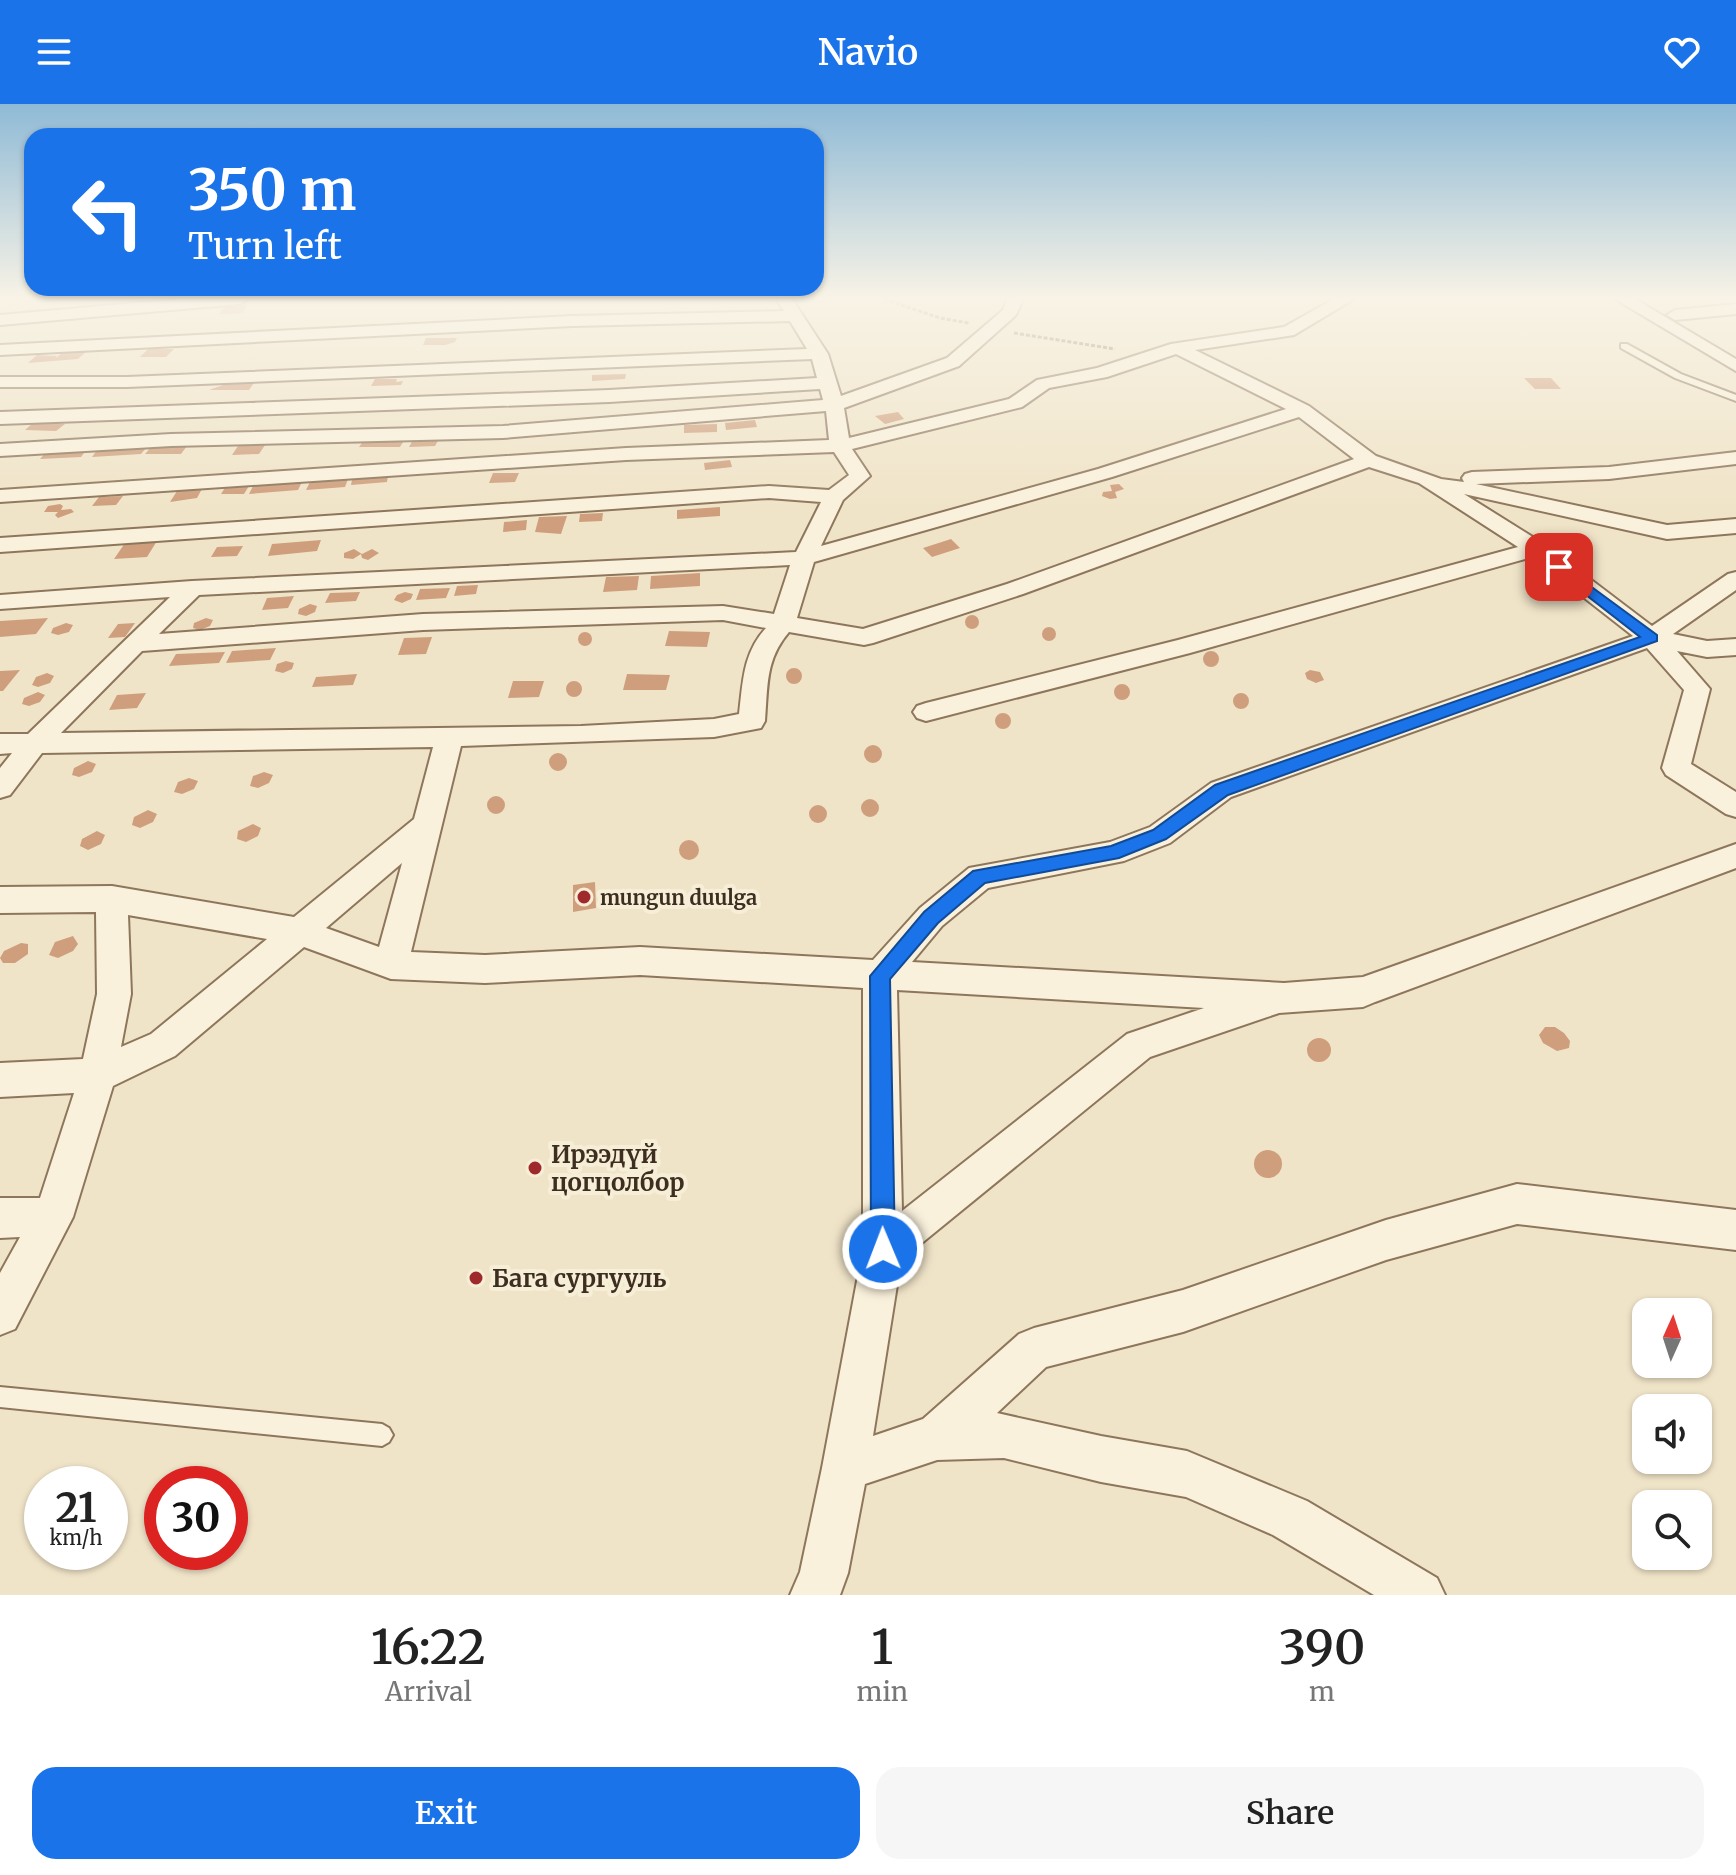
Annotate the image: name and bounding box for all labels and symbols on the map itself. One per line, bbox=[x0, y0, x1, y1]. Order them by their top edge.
pin bbox=[1525, 533, 1593, 601]
place label: mungun duulga bbox=[600, 885, 757, 910]
marker: mungun duulga bbox=[575, 888, 593, 906]
place label: Ирээдүй цогцолбор bbox=[551, 1139, 684, 1198]
marker: Ирээдүй цогцолбор bbox=[526, 1159, 544, 1177]
position arrow bbox=[841, 1207, 925, 1291]
place label: Бага сургууль bbox=[492, 1263, 667, 1294]
marker: Бага сургууль bbox=[467, 1269, 485, 1287]
north arrow bbox=[1632, 1298, 1712, 1378]
speed limit sign: 30 bbox=[144, 1466, 248, 1570]

